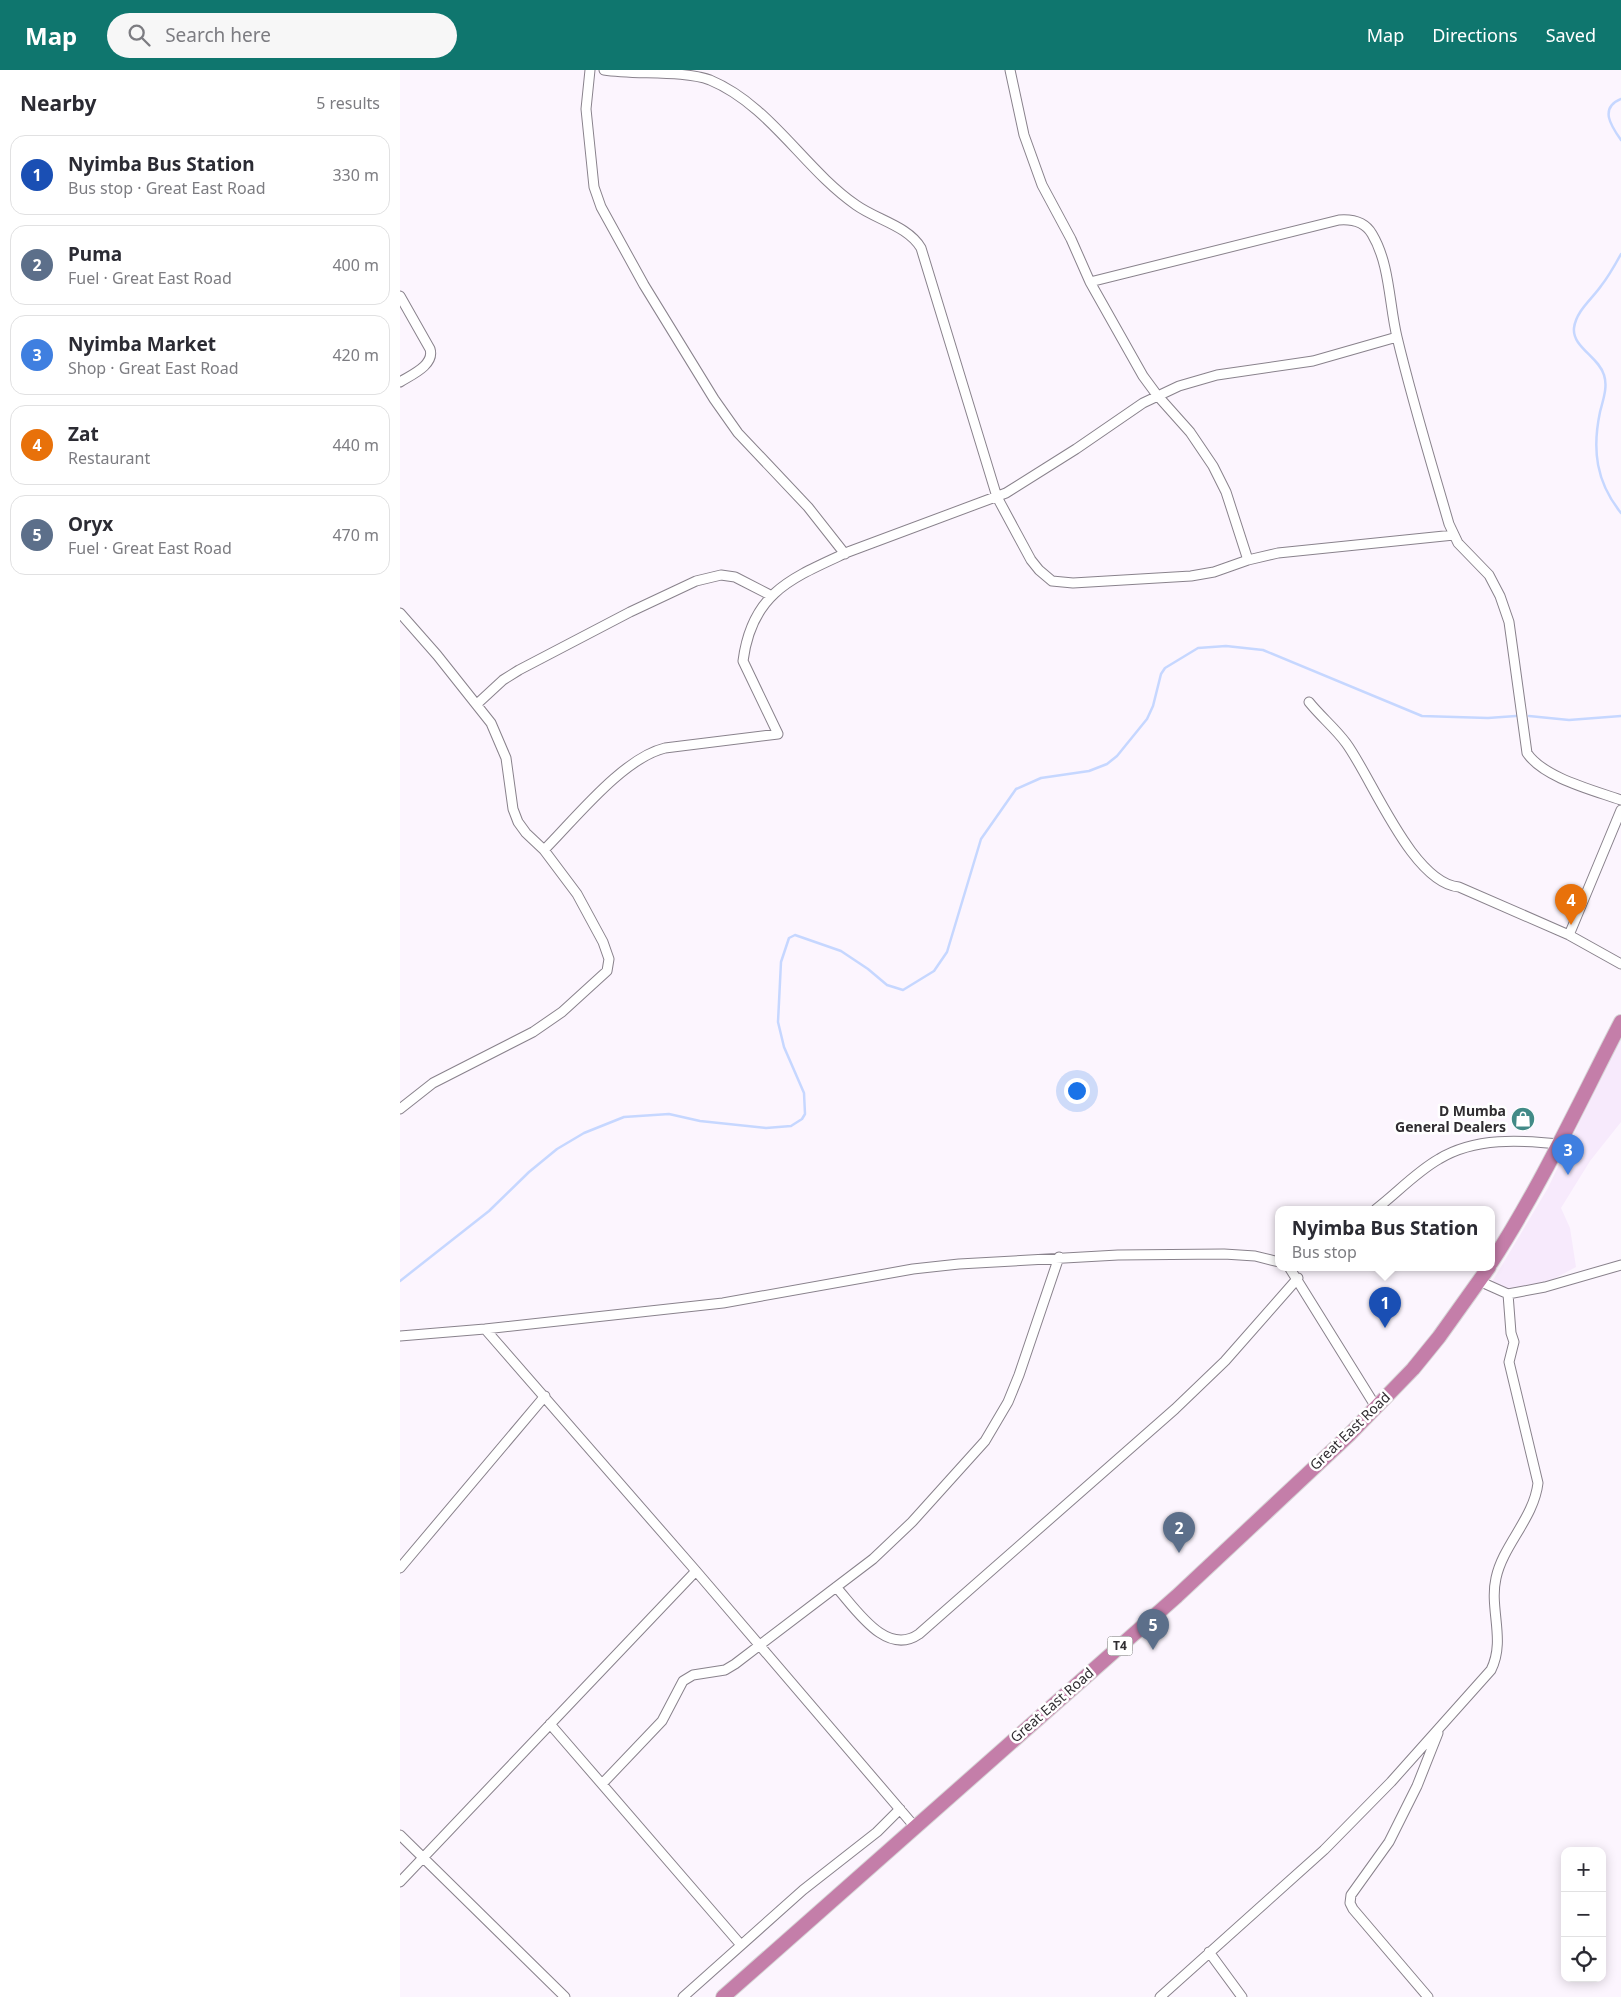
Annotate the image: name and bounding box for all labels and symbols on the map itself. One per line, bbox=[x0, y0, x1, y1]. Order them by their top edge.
pin: 4 bbox=[1555, 884, 1587, 925]
your location bbox=[1064, 1078, 1090, 1104]
place label: D Mumba General Dealers bbox=[1395, 1101, 1506, 1136]
shop icon: D Mumba General Dealers bbox=[1510, 1106, 1536, 1132]
pin: 3 bbox=[1552, 1134, 1584, 1175]
pin: 1 bbox=[1369, 1287, 1401, 1328]
street label: Great East Road bbox=[1305, 1387, 1394, 1474]
pin: 2 bbox=[1163, 1512, 1195, 1553]
pin: 5 bbox=[1137, 1609, 1169, 1650]
road number: T4 bbox=[1108, 1636, 1132, 1655]
street label: Great East Road bbox=[1006, 1663, 1097, 1746]

